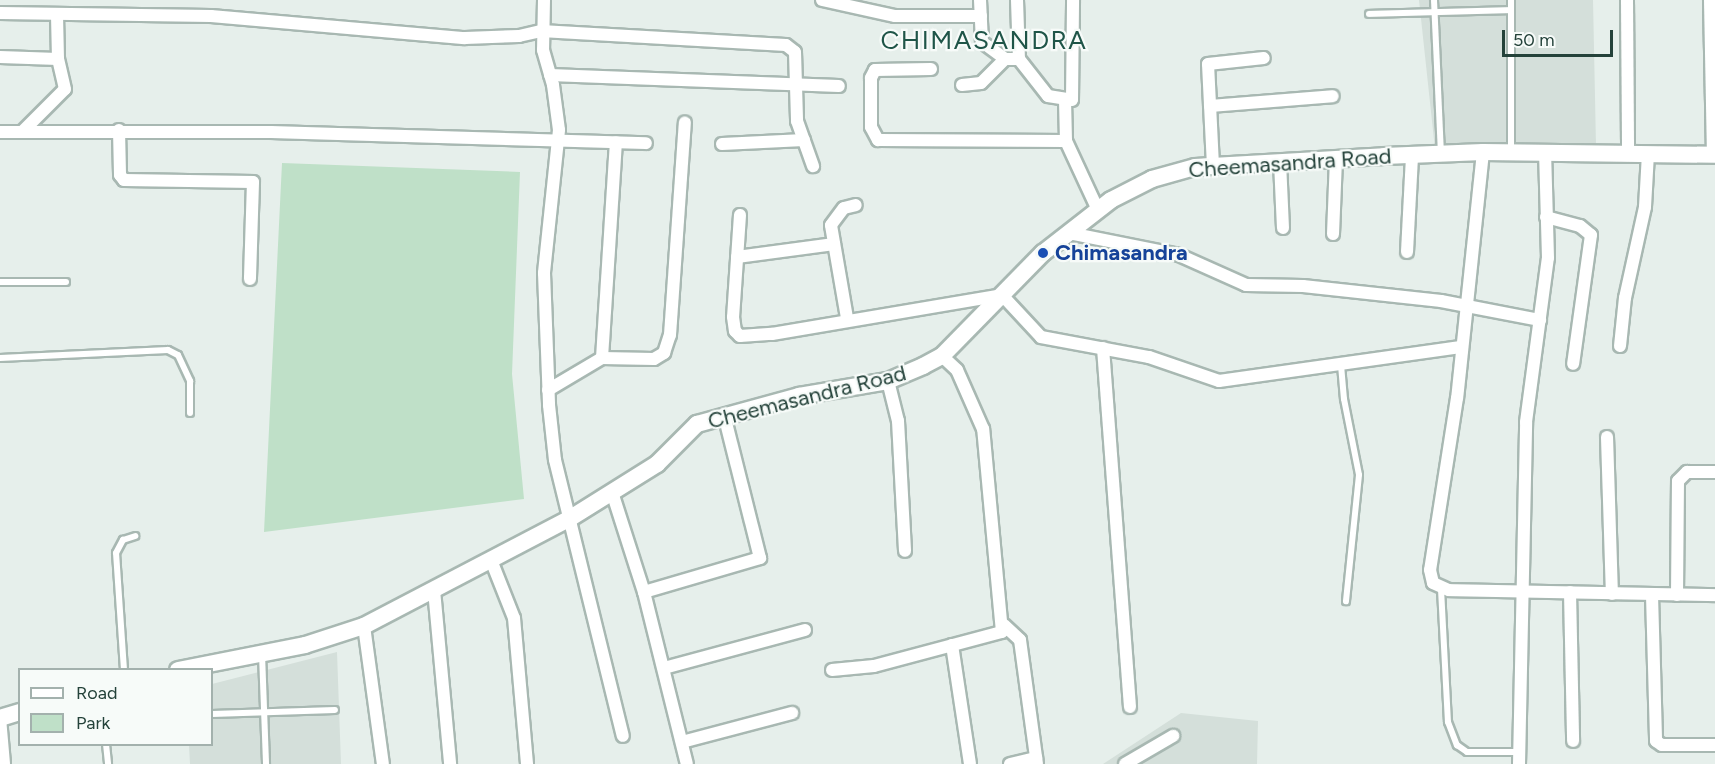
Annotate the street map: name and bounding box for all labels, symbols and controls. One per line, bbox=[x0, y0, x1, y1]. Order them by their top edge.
scale bar bbox=[1505, 18, 1616, 56]
district label: CHIMASANDRA bbox=[881, 25, 1087, 57]
text: 50 m bbox=[1513, 29, 1555, 51]
street label: Cheemasandra Road bbox=[1188, 143, 1392, 183]
place label: Chimasandra bbox=[1055, 240, 1188, 266]
marker: Chimasandra bbox=[1036, 246, 1050, 260]
street label: Cheemasandra Road bbox=[705, 360, 909, 434]
legend bbox=[18, 668, 213, 746]
text: Road bbox=[76, 682, 117, 704]
text: Park bbox=[76, 712, 110, 734]

